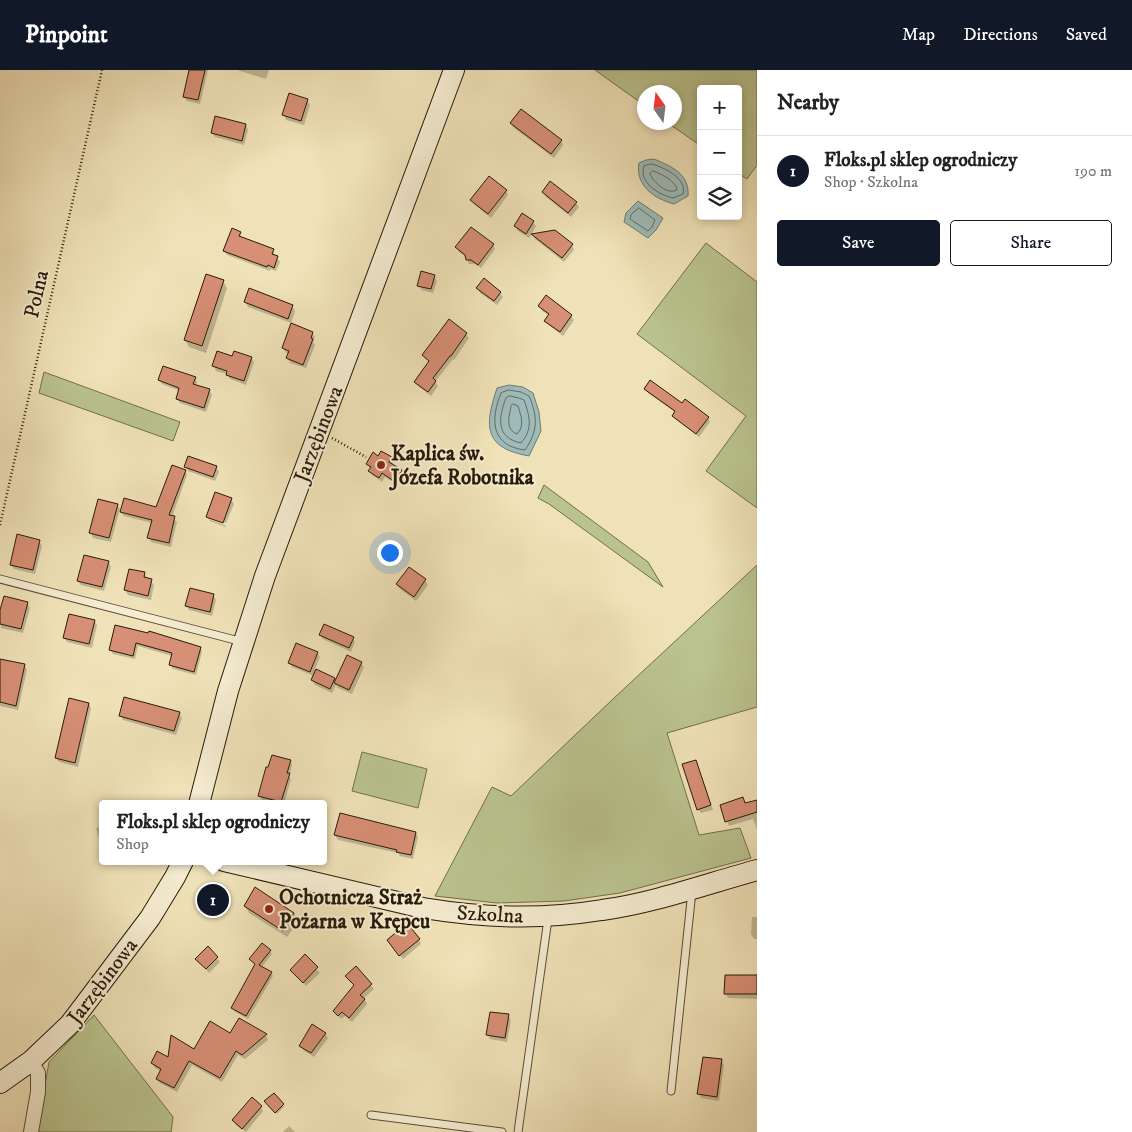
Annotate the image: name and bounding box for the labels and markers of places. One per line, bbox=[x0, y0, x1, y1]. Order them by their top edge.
place label: Kaplica św. Józefa Robotnika bbox=[389, 441, 535, 491]
marker: Kaplica św. Józefa Robotnika bbox=[375, 459, 387, 471]
pin: 1 bbox=[197, 881, 229, 919]
place label: Ochotnicza Straż Pożarna w Krępcu bbox=[279, 885, 430, 935]
marker: Ochotnicza Straż Pożarna w Krępcu bbox=[263, 903, 275, 915]

